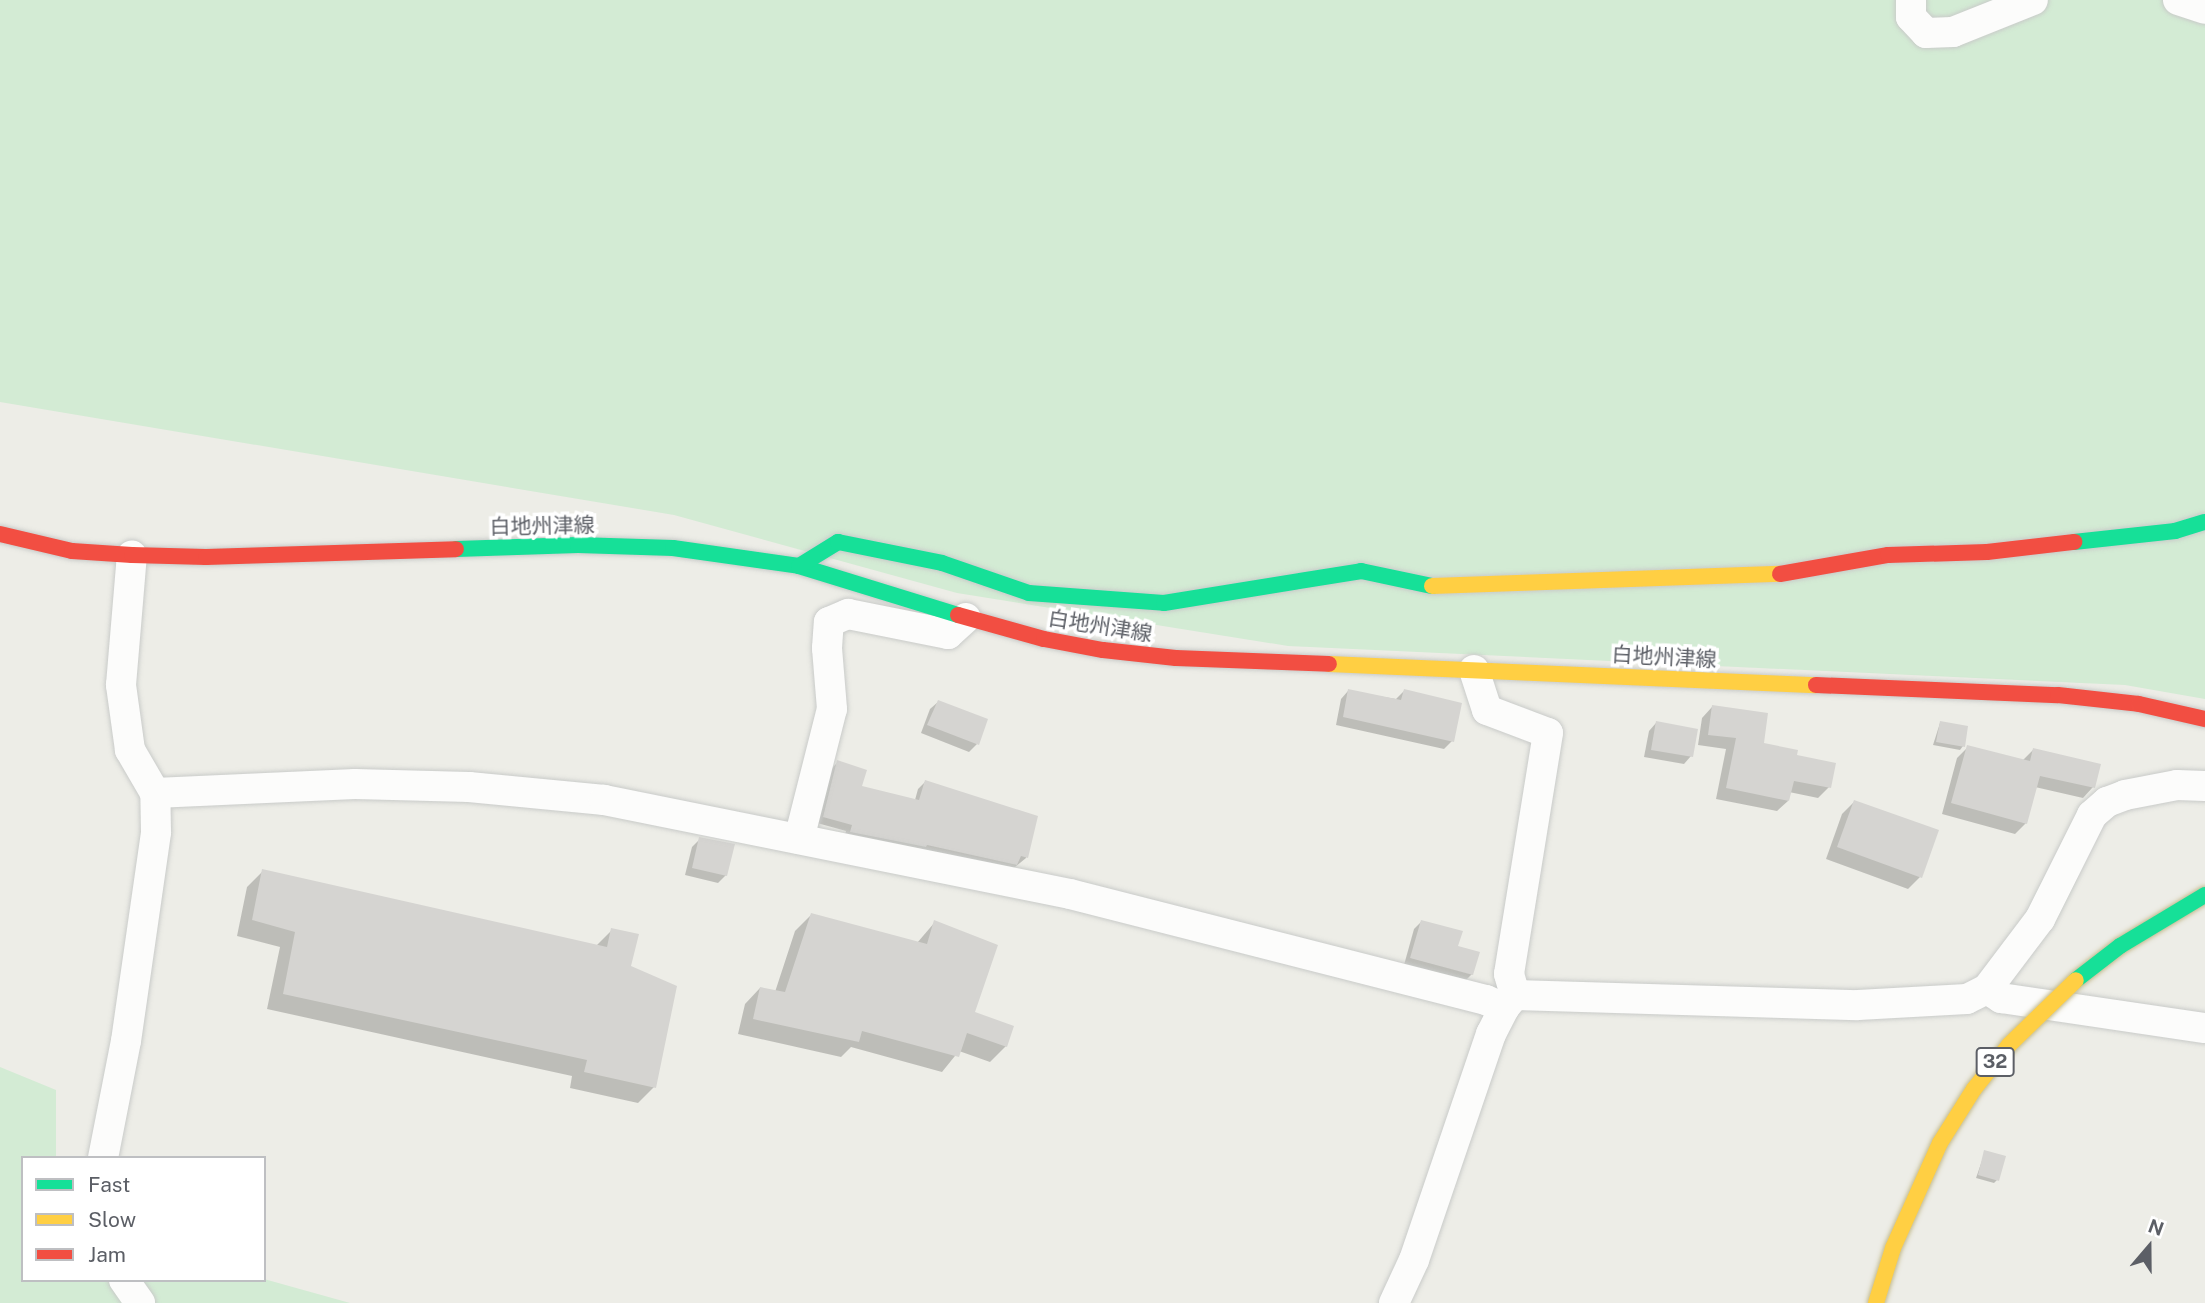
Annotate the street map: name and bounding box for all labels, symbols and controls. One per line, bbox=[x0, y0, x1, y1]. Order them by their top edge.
street label: 白地州津線 bbox=[489, 512, 595, 540]
street label: 白地州津線 bbox=[1046, 605, 1154, 647]
street label: 白地州津線 bbox=[1611, 642, 1717, 672]
road number: 32 bbox=[1974, 1046, 2016, 1078]
legend bbox=[21, 1156, 266, 1282]
text: Fast bbox=[88, 1172, 130, 1197]
text: Slow bbox=[88, 1207, 136, 1232]
north arrow bbox=[2114, 1212, 2184, 1282]
text: N bbox=[2145, 1214, 2167, 1240]
text: Jam bbox=[88, 1242, 126, 1267]

